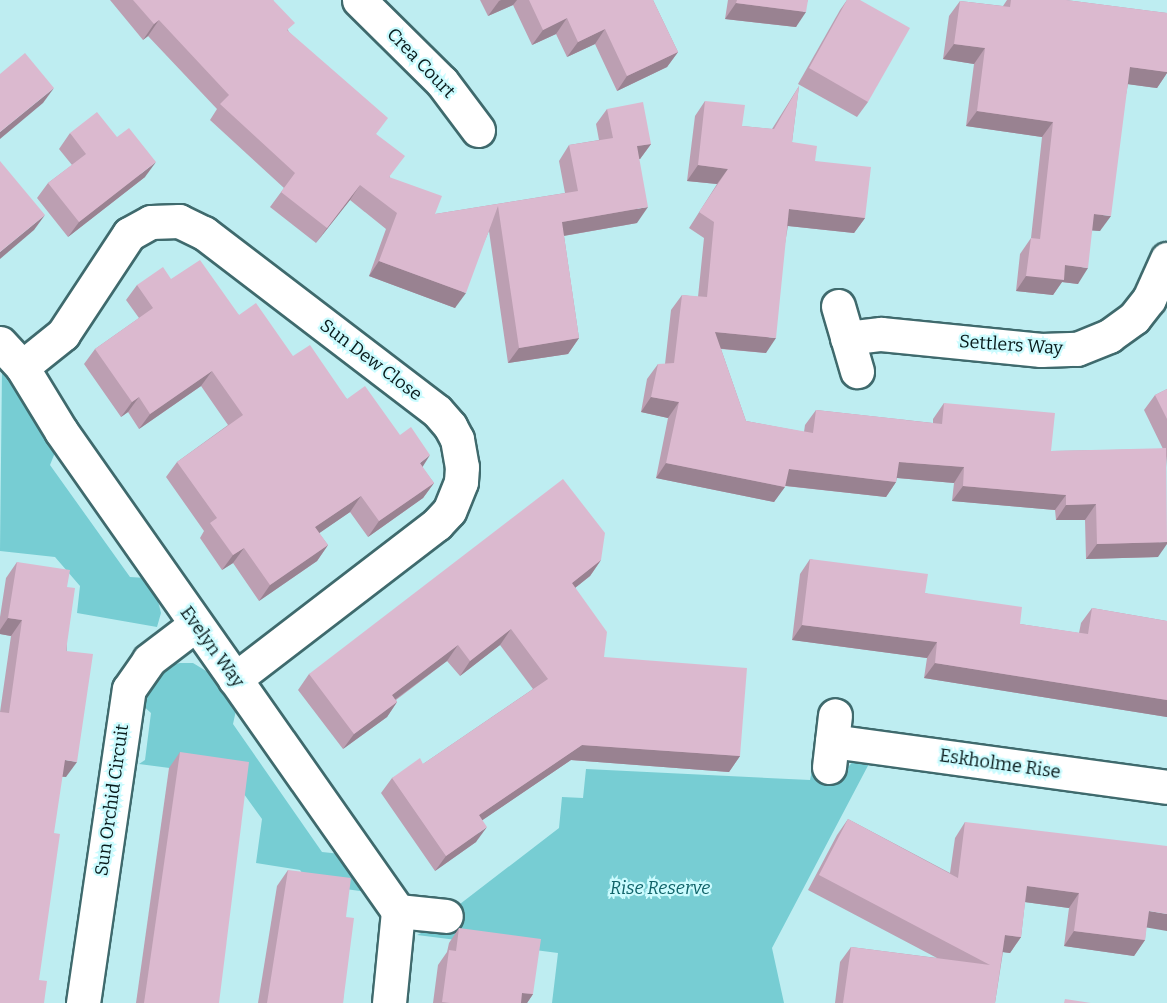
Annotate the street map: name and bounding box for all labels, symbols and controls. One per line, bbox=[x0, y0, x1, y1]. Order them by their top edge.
street label: Crea Court bbox=[382, 23, 460, 103]
street label: Sun Dew Close bbox=[316, 315, 426, 405]
street label: Settlers Way bbox=[958, 331, 1064, 359]
street label: Evelyn Way bbox=[175, 602, 249, 692]
street label: Sun Orchid Circuit bbox=[91, 723, 133, 877]
street label: Eskholme Rise bbox=[938, 745, 1062, 783]
park label: Rise Reserve bbox=[610, 877, 710, 899]

